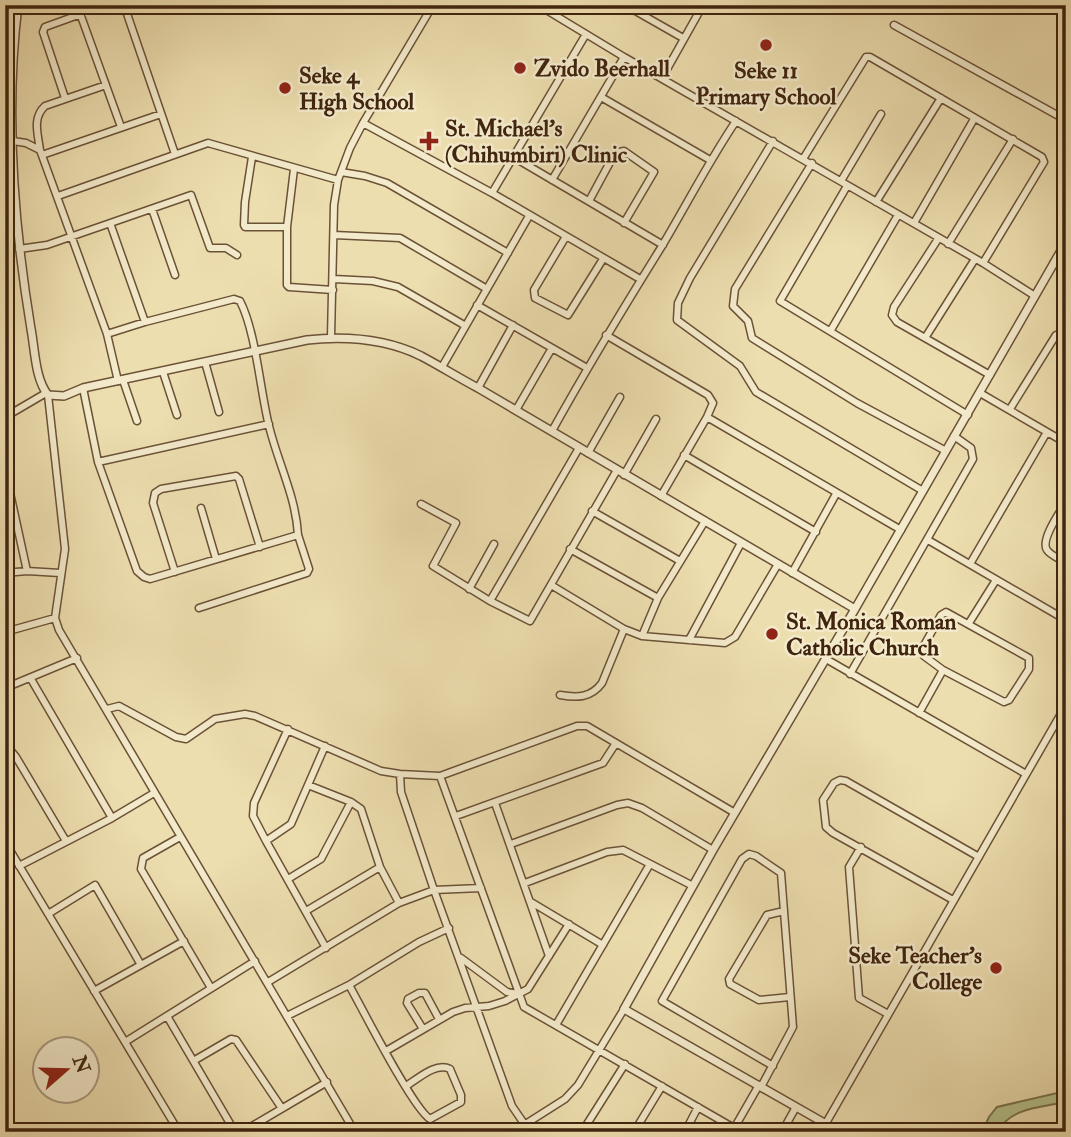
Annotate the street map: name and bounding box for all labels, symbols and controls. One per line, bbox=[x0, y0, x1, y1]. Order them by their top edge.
marker: Seke 11 Primary School bbox=[758, 37, 774, 53]
place label: Zvido Beerhall bbox=[534, 54, 671, 83]
place label: Seke 11 Primary School bbox=[696, 56, 838, 112]
marker: Zvido Beerhall bbox=[512, 60, 528, 76]
place label: Seke 4 High School bbox=[299, 61, 415, 117]
marker: Seke 4 High School bbox=[277, 80, 293, 96]
place label: St. Michael's (Chihumbiri) Clinic bbox=[445, 114, 628, 169]
marker: St. Michael's (Chihumbiri) Clinic bbox=[419, 131, 439, 151]
place label: St. Monica Roman Catholic Church bbox=[786, 607, 956, 662]
marker: St. Monica Roman Catholic Church bbox=[764, 626, 780, 642]
place label: Seke Teacher's College bbox=[848, 941, 982, 997]
marker: Seke Teacher's College bbox=[988, 960, 1004, 976]
north arrow bbox=[32, 1036, 102, 1106]
text: N bbox=[67, 1051, 96, 1078]

